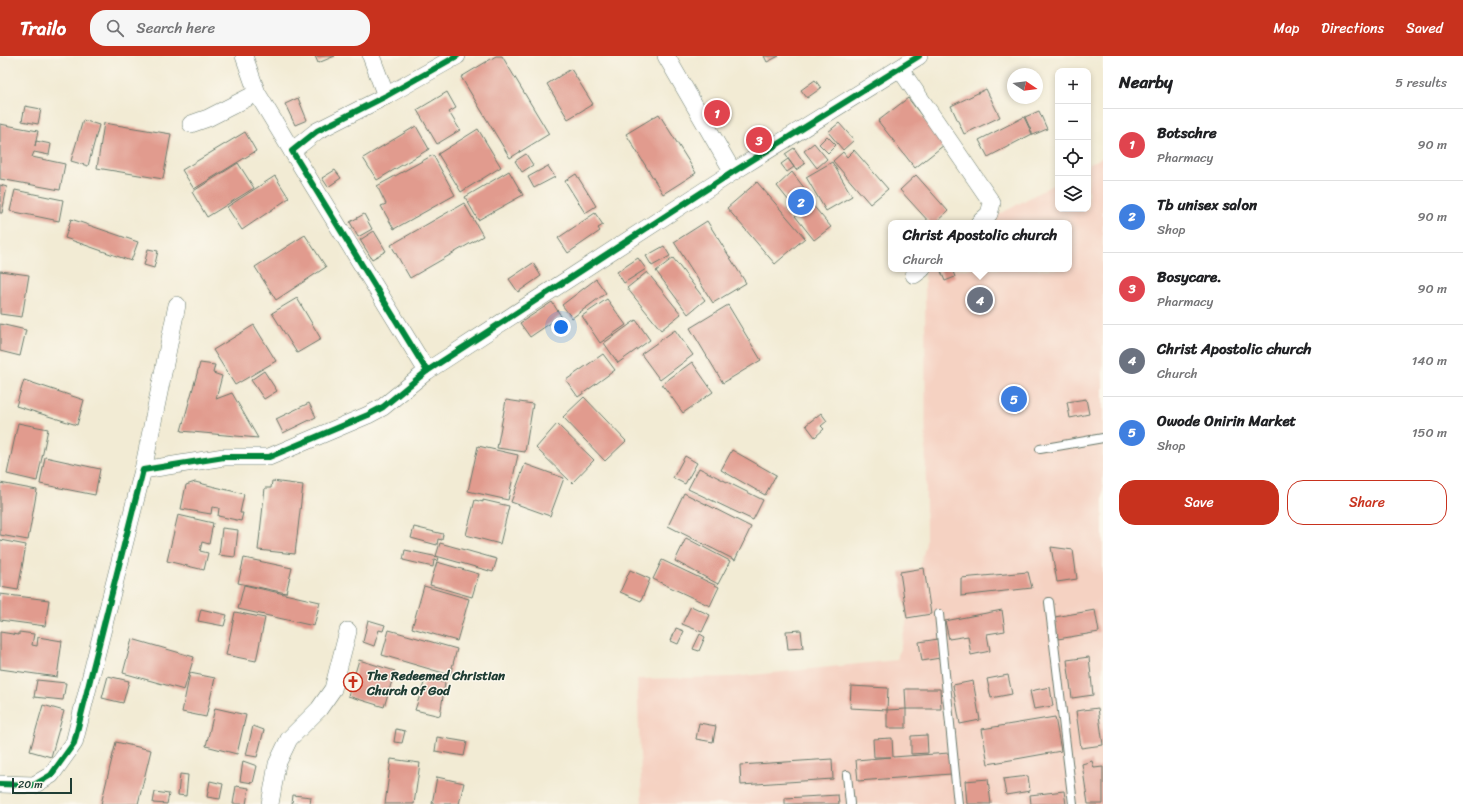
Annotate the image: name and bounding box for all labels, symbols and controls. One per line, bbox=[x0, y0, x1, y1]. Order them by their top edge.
search box bbox=[90, 10, 370, 46]
text: Trailo bbox=[20, 12, 66, 45]
text: Search here bbox=[136, 15, 215, 41]
text: Map bbox=[1273, 16, 1299, 41]
text: Directions bbox=[1321, 16, 1384, 41]
text: Saved bbox=[1406, 16, 1443, 41]
icon: search bbox=[104, 17, 126, 39]
text: Nearby bbox=[1119, 67, 1173, 97]
north arrow bbox=[1007, 68, 1043, 104]
map controls bbox=[1055, 68, 1091, 212]
button: + bbox=[1055, 68, 1091, 104]
text: 5 results bbox=[1395, 71, 1447, 94]
pin: 1 bbox=[704, 98, 730, 128]
button: − bbox=[1055, 104, 1091, 140]
text: Botschre bbox=[1157, 120, 1217, 146]
pin: 3 bbox=[746, 125, 772, 155]
text: 1 bbox=[1129, 133, 1135, 156]
text: 90 m bbox=[1417, 133, 1447, 156]
button: locate bbox=[1055, 140, 1091, 176]
text: Pharmacy bbox=[1157, 146, 1213, 169]
button: layers bbox=[1055, 176, 1091, 212]
pin: 2 bbox=[788, 187, 814, 217]
text: Tb unisex salon bbox=[1157, 192, 1257, 218]
text: 2 bbox=[1128, 205, 1136, 228]
text: 90 m bbox=[1417, 205, 1447, 228]
text: Shop bbox=[1157, 218, 1185, 241]
popup bbox=[888, 220, 1072, 272]
text: Christ Apostolic church bbox=[903, 222, 1057, 248]
text: Church bbox=[903, 248, 943, 271]
text: Bosycare. bbox=[1157, 264, 1222, 290]
text: 3 bbox=[1128, 277, 1136, 300]
text: 90 m bbox=[1417, 277, 1447, 300]
pin: 4 bbox=[967, 285, 993, 315]
text: Pharmacy bbox=[1157, 290, 1213, 313]
your location bbox=[551, 317, 571, 337]
text: Christ Apostolic church bbox=[1157, 336, 1311, 362]
text: 4 bbox=[1128, 349, 1136, 372]
text: 140 m bbox=[1412, 349, 1447, 372]
text: Church bbox=[1157, 362, 1198, 385]
pin: 5 bbox=[1001, 384, 1027, 414]
text: Owode Onirin Market bbox=[1157, 408, 1296, 434]
text: 5 bbox=[1128, 421, 1136, 444]
text: 150 m bbox=[1412, 421, 1447, 444]
text: Shop bbox=[1157, 434, 1185, 457]
button: Save bbox=[1119, 480, 1279, 525]
button: Share bbox=[1287, 480, 1447, 525]
place label: The Redeemed Christian Church Of God bbox=[366, 664, 506, 702]
church icon: The Redeemed Christian Church Of God bbox=[342, 671, 364, 693]
text: 20 m bbox=[18, 775, 43, 794]
scale bar bbox=[12, 776, 72, 795]

